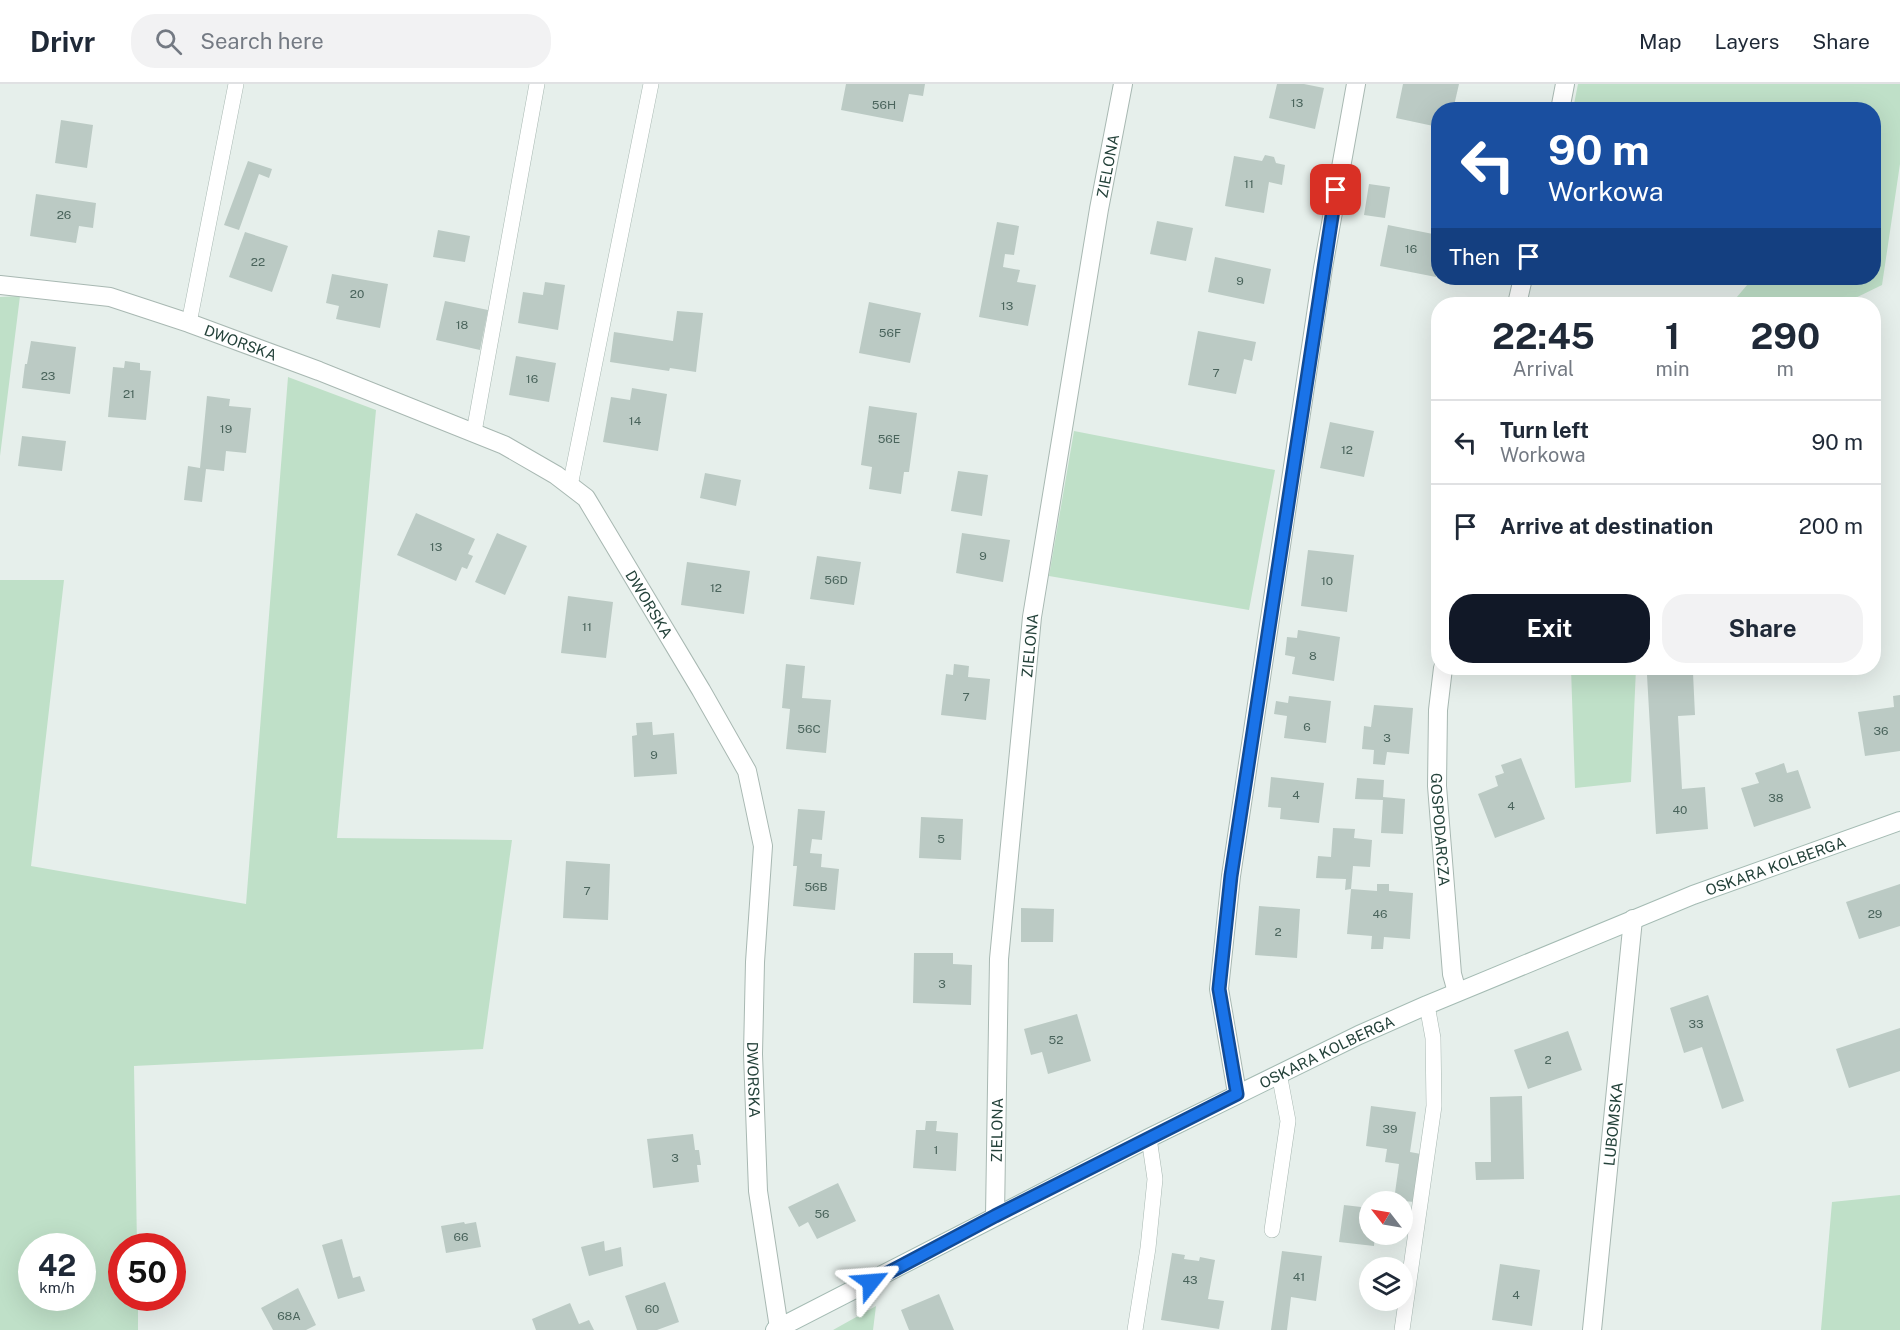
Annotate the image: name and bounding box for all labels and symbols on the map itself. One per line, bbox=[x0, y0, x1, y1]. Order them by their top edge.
house number: 13 bbox=[1291, 96, 1303, 110]
house number: 56H bbox=[872, 98, 896, 112]
street label: ZIELONA bbox=[1093, 132, 1122, 199]
pin bbox=[1310, 164, 1361, 215]
house number: 11 bbox=[1244, 177, 1254, 191]
house number: 26 bbox=[57, 208, 71, 222]
house number: 16 bbox=[1405, 242, 1417, 256]
house number: 22 bbox=[251, 255, 265, 269]
house number: 9 bbox=[1236, 274, 1244, 288]
house number: 20 bbox=[350, 287, 364, 301]
house number: 13 bbox=[1001, 299, 1013, 313]
house number: 18 bbox=[456, 318, 469, 332]
street label: DWORSKA bbox=[202, 321, 280, 363]
house number: 56F bbox=[879, 326, 901, 340]
house number: 7 bbox=[1212, 366, 1220, 380]
house number: 23 bbox=[41, 369, 55, 383]
house number: 16 bbox=[526, 372, 538, 386]
house number: 21 bbox=[123, 387, 135, 401]
house number: 14 bbox=[629, 414, 642, 428]
house number: 19 bbox=[220, 422, 232, 436]
house number: 56E bbox=[878, 432, 900, 446]
house number: 12 bbox=[1341, 443, 1353, 457]
house number: 13 bbox=[430, 540, 442, 554]
house number: 9 bbox=[979, 549, 987, 563]
street label: DWORSKA bbox=[623, 567, 676, 641]
house number: 56D bbox=[824, 573, 848, 587]
house number: 10 bbox=[1321, 574, 1333, 588]
house number: 12 bbox=[710, 581, 722, 595]
street label: ZIELONA bbox=[1018, 612, 1041, 678]
house number: 11 bbox=[582, 620, 592, 634]
house number: 8 bbox=[1309, 649, 1317, 663]
house number: 7 bbox=[962, 690, 970, 704]
house number: 6 bbox=[1303, 720, 1311, 734]
house number: 56C bbox=[797, 722, 821, 736]
house number: 36 bbox=[1874, 724, 1888, 738]
house number: 3 bbox=[1383, 731, 1391, 745]
house number: 9 bbox=[650, 748, 658, 762]
street label: GOSPODARCZA bbox=[1428, 773, 1453, 887]
house number: 4 bbox=[1292, 788, 1300, 802]
house number: 38 bbox=[1768, 791, 1784, 805]
house number: 4 bbox=[1507, 799, 1515, 813]
house number: 40 bbox=[1673, 803, 1687, 817]
house number: 5 bbox=[937, 832, 945, 846]
street label: OSKARA KOLBERGA bbox=[1703, 833, 1848, 898]
house number: 56B bbox=[804, 880, 828, 894]
house number: 7 bbox=[583, 884, 591, 898]
house number: 46 bbox=[1372, 907, 1388, 921]
house number: 29 bbox=[1868, 907, 1882, 921]
house number: 2 bbox=[1274, 925, 1282, 939]
house number: 3 bbox=[938, 977, 946, 991]
street label: OSKARA KOLBERGA bbox=[1256, 1012, 1397, 1091]
house number: 33 bbox=[1688, 1017, 1704, 1031]
house number: 52 bbox=[1049, 1033, 1063, 1047]
street label: DWORSKA bbox=[744, 1041, 764, 1118]
house number: 2 bbox=[1544, 1053, 1552, 1067]
street label: LUBOMSKA bbox=[1600, 1081, 1625, 1167]
street label: ZIELONA bbox=[987, 1097, 1005, 1162]
house number: 39 bbox=[1383, 1122, 1397, 1136]
house number: 1 bbox=[934, 1143, 938, 1157]
house number: 3 bbox=[671, 1151, 679, 1165]
north arrow bbox=[1359, 1191, 1413, 1245]
house number: 56 bbox=[814, 1207, 830, 1221]
house number: 66 bbox=[454, 1230, 468, 1244]
speed limit sign: 50 bbox=[108, 1233, 186, 1311]
position arrow bbox=[839, 1250, 903, 1314]
house number: 41 bbox=[1293, 1270, 1305, 1284]
house number: 43 bbox=[1182, 1273, 1198, 1287]
house number: 4 bbox=[1512, 1288, 1520, 1302]
house number: 60 bbox=[645, 1302, 659, 1316]
house number: 68A bbox=[277, 1309, 301, 1323]

